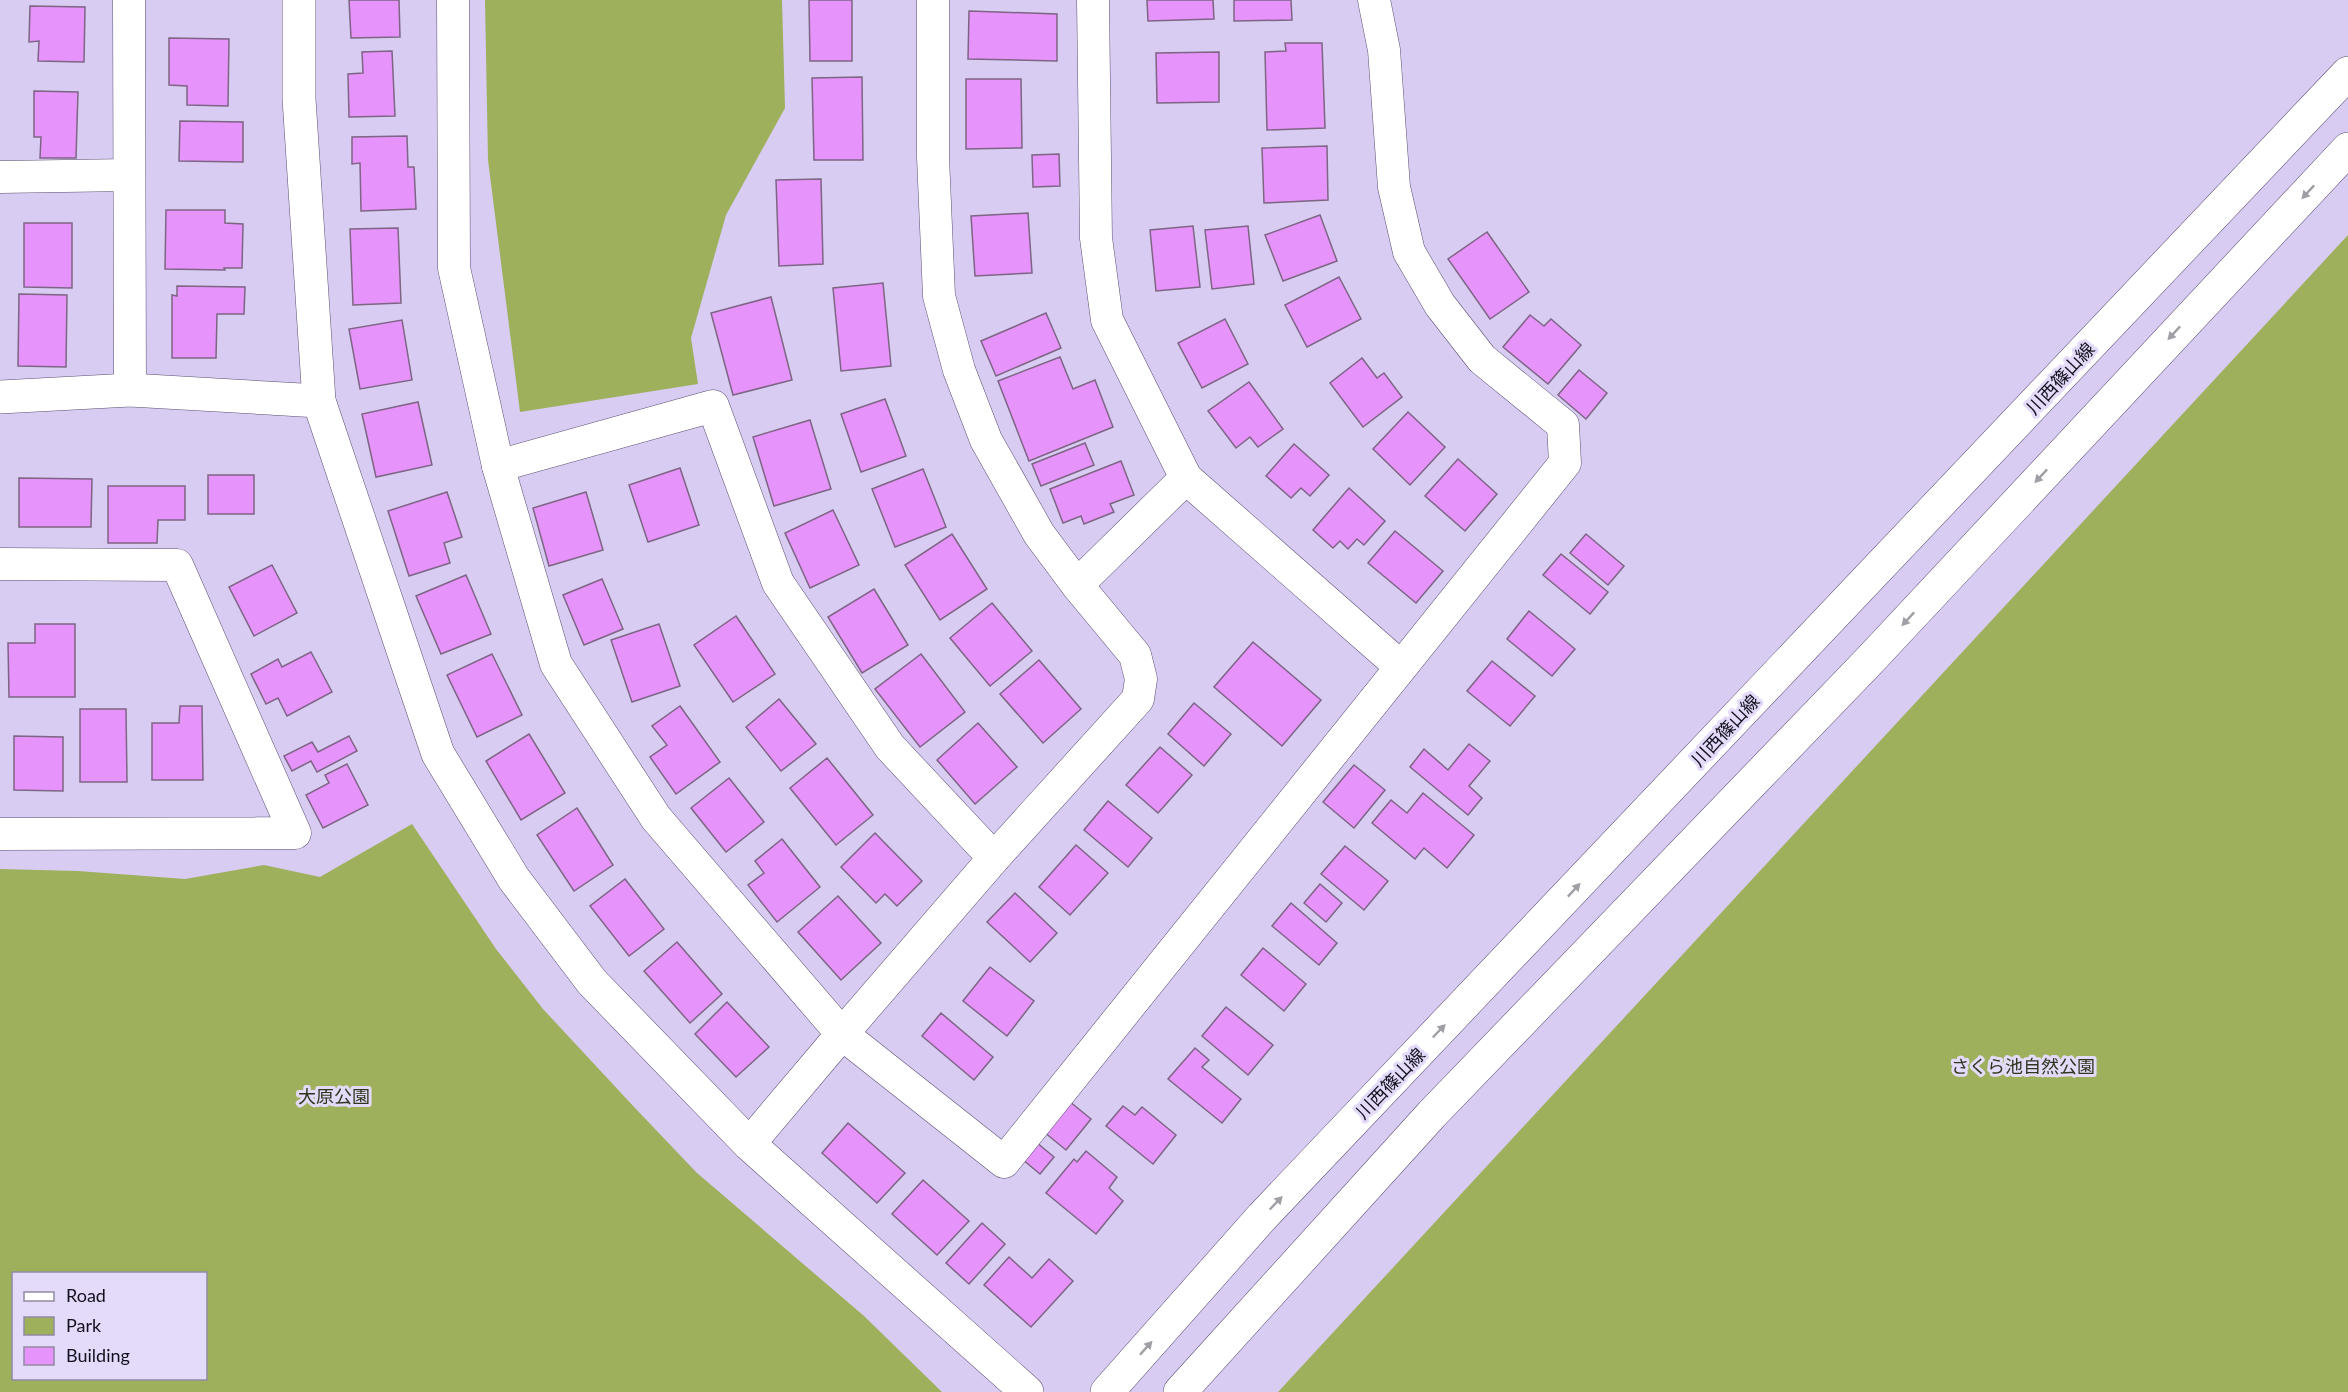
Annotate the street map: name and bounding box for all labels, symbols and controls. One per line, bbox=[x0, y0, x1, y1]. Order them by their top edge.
one-way arrow bbox=[2301, 184, 2315, 199]
one-way arrow bbox=[2167, 326, 2181, 341]
street label: 川西篠山線 bbox=[2021, 338, 2099, 418]
one-way arrow bbox=[2034, 469, 2048, 484]
one-way arrow bbox=[1902, 612, 1916, 626]
street label: 川西篠山線 bbox=[1686, 690, 1764, 770]
one-way arrow bbox=[1566, 883, 1580, 897]
one-way arrow bbox=[1432, 1025, 1446, 1039]
street label: 川西篠山線 bbox=[1351, 1043, 1429, 1123]
park label: さくら池自然公園 bbox=[1951, 1055, 2095, 1077]
park label: 大原公園 bbox=[298, 1085, 370, 1107]
one-way arrow bbox=[1269, 1196, 1282, 1211]
legend bbox=[12, 1272, 207, 1380]
text: Road bbox=[66, 1284, 106, 1306]
text: Park bbox=[66, 1314, 102, 1336]
one-way arrow bbox=[1139, 1341, 1152, 1356]
text: Building bbox=[66, 1344, 130, 1366]

